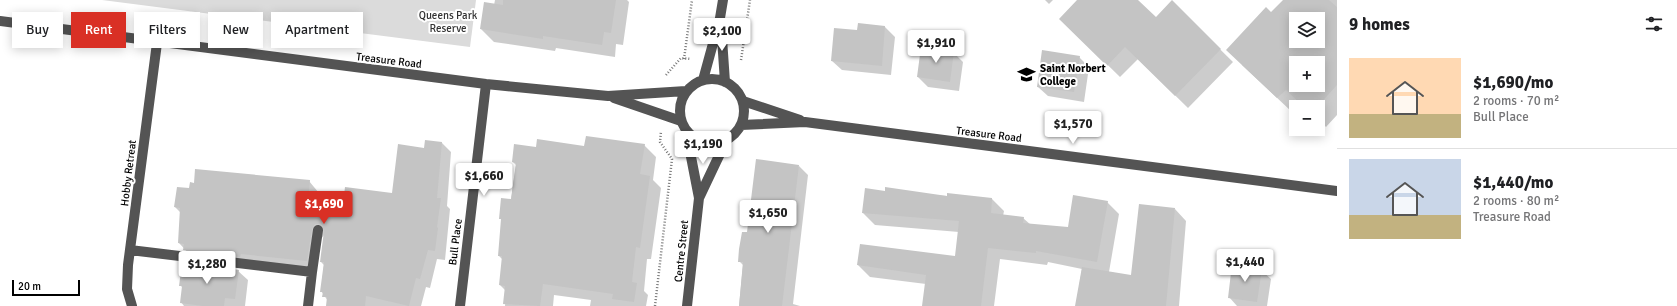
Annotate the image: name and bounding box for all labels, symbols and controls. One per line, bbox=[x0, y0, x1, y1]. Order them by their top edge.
park label: Queens Park Reserve bbox=[419, 9, 478, 35]
chip: Buy bbox=[12, 12, 63, 48]
chip: Rent bbox=[71, 12, 126, 48]
chip: Filters bbox=[134, 12, 200, 48]
chip: New bbox=[208, 12, 263, 48]
chip: Apartment bbox=[271, 12, 363, 48]
map controls bbox=[1289, 12, 1325, 136]
button: layers bbox=[1289, 12, 1325, 48]
icon: filters bbox=[1643, 13, 1665, 35]
text: 9 homes bbox=[1349, 14, 1410, 35]
pin: $2,100 bbox=[689, 18, 755, 52]
text: $2,100 bbox=[703, 23, 741, 39]
pin: $1,910 bbox=[903, 30, 969, 64]
text: $1,910 bbox=[917, 35, 955, 51]
street label: Treasure Road bbox=[355, 50, 423, 71]
button: + bbox=[1289, 56, 1325, 92]
place label: Saint Norbert College bbox=[1040, 62, 1106, 88]
school or university icon: Saint Norbert College bbox=[1017, 64, 1037, 84]
text: $1,690/mo bbox=[1473, 72, 1553, 93]
icon: home bbox=[1381, 74, 1429, 122]
text: 2 rooms · 70 m² bbox=[1473, 93, 1559, 109]
button: − bbox=[1289, 100, 1325, 136]
text: Bull Place bbox=[1473, 109, 1529, 125]
pin: $1,570 bbox=[1040, 111, 1106, 145]
text: $1,570 bbox=[1054, 116, 1092, 132]
street label: Treasure Road bbox=[955, 124, 1023, 145]
pin: $1,190 bbox=[670, 131, 736, 165]
text: $1,190 bbox=[684, 136, 722, 152]
street label: Hobby Retreat bbox=[118, 139, 139, 207]
pin: $1,660 bbox=[451, 163, 517, 197]
text: $1,660 bbox=[465, 168, 503, 184]
text: $1,440/mo bbox=[1473, 172, 1553, 193]
icon: home bbox=[1381, 175, 1429, 223]
pin: $1,690 bbox=[291, 191, 357, 225]
text: 2 rooms · 80 m² bbox=[1473, 193, 1559, 209]
text: $1,690 bbox=[305, 196, 343, 212]
pin: $1,650 bbox=[735, 200, 801, 234]
text: $1,650 bbox=[749, 205, 787, 221]
text: Treasure Road bbox=[1473, 209, 1551, 225]
street label: Bull Place bbox=[446, 218, 465, 266]
street label: Centre Street bbox=[672, 219, 691, 283]
pin: $1,440 bbox=[1212, 249, 1278, 283]
pin: $1,280 bbox=[174, 251, 240, 285]
text: $1,440 bbox=[1226, 254, 1264, 270]
text: $1,280 bbox=[188, 256, 226, 272]
scale bar bbox=[12, 278, 80, 297]
text: 20 m bbox=[18, 280, 41, 293]

